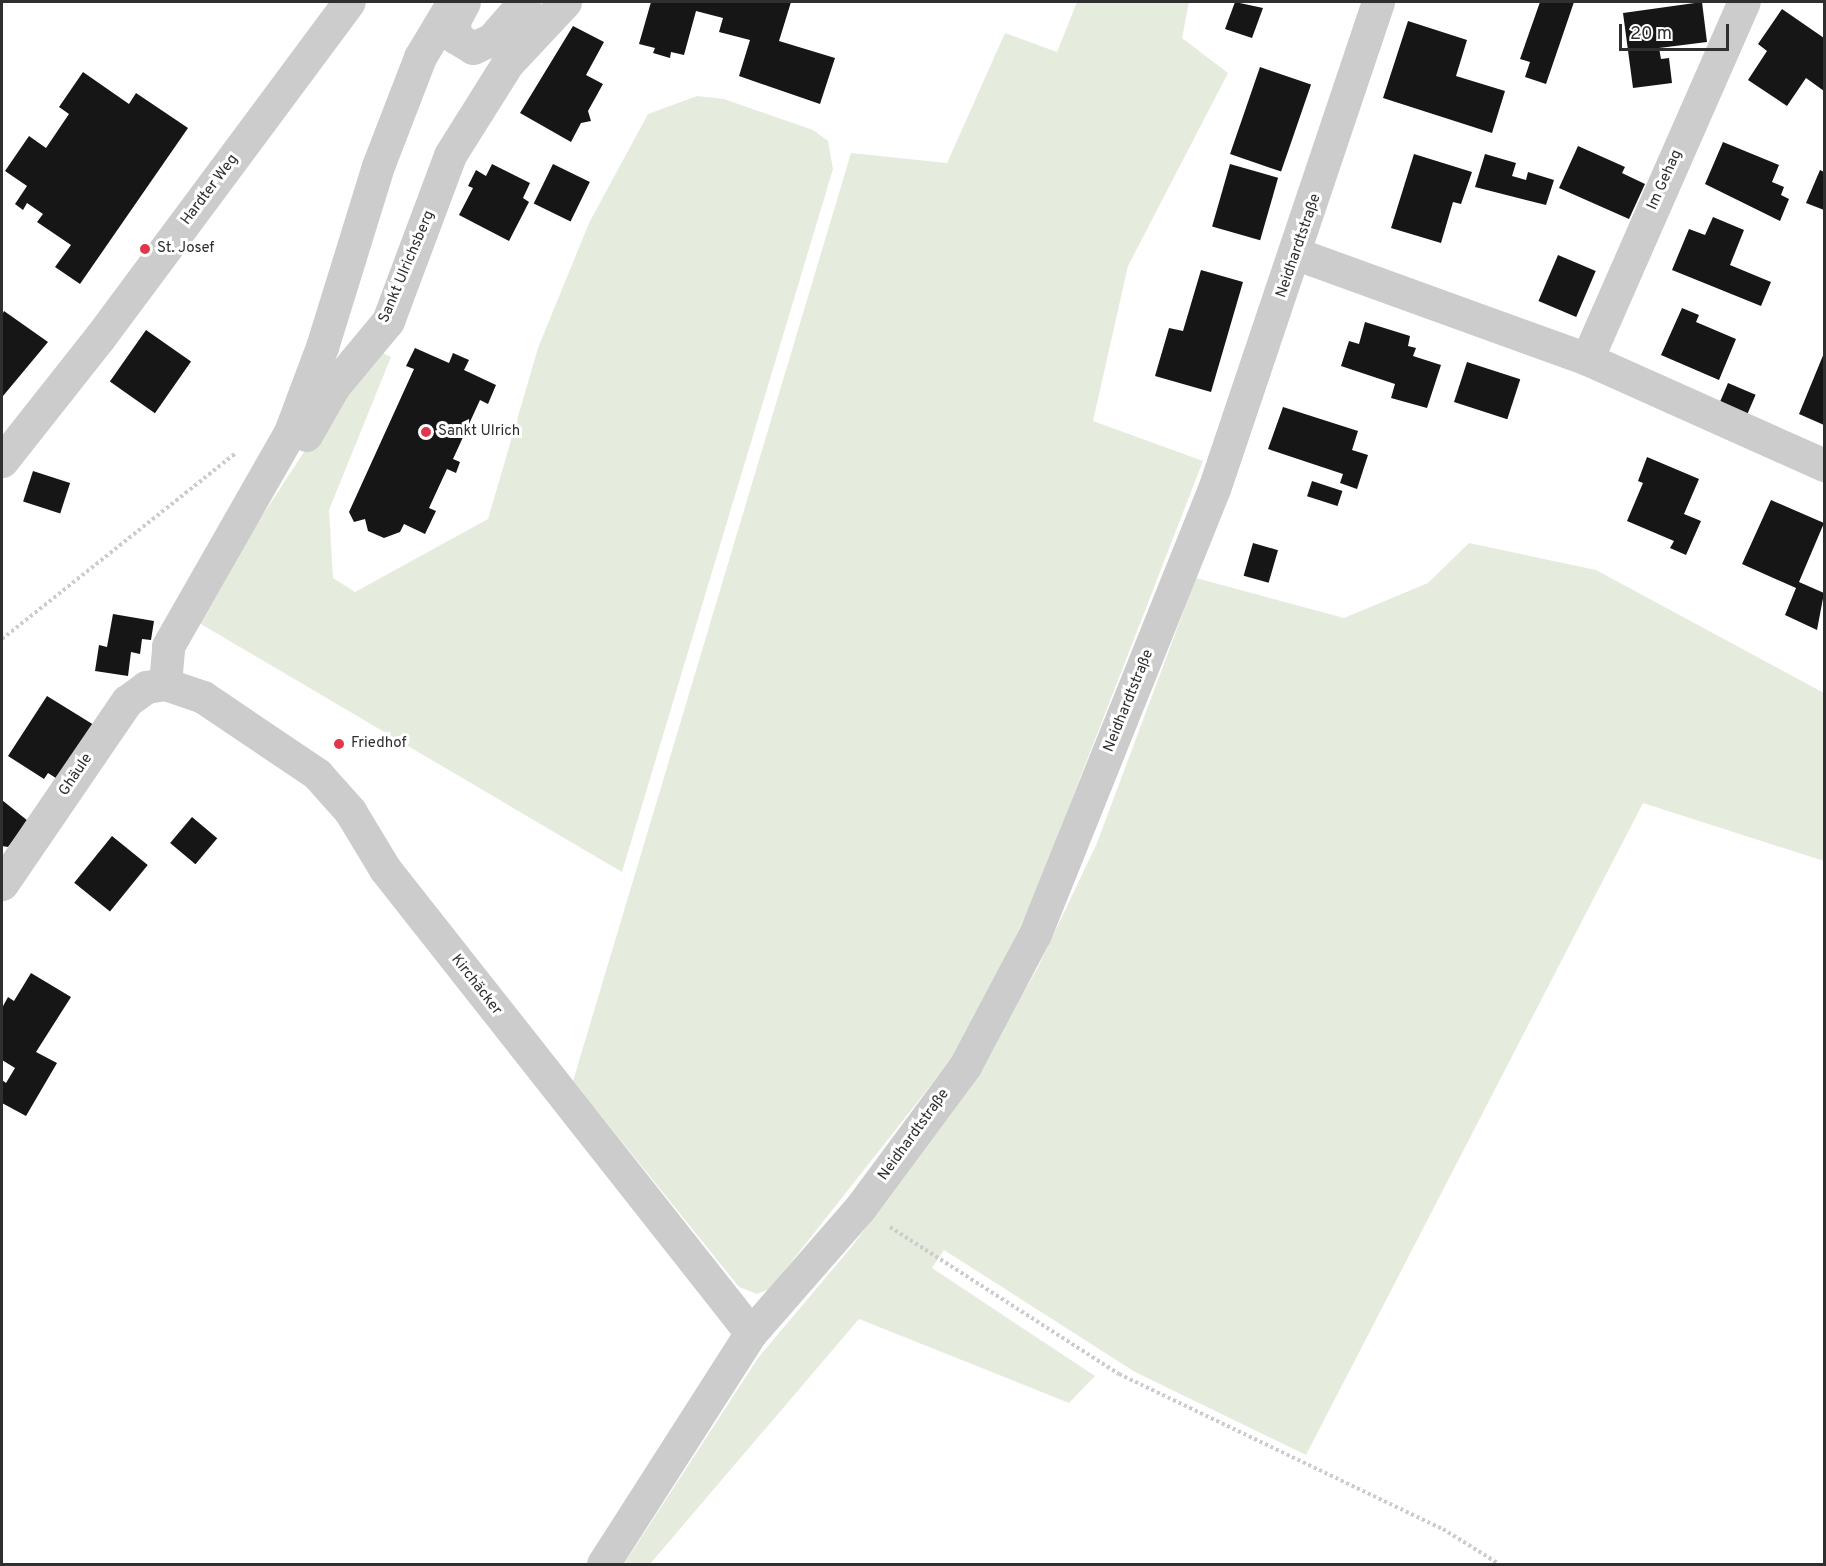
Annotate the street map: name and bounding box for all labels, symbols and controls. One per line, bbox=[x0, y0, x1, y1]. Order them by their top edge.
scale bar bbox=[1622, 12, 1732, 50]
text: 20 m bbox=[1630, 23, 1672, 46]
street label: Im Gehag bbox=[1644, 147, 1686, 213]
street label: Hardter Weg bbox=[177, 151, 243, 229]
street label: Neidhardtstraße bbox=[1273, 192, 1325, 300]
street label: Sankt Ulrichsberg bbox=[375, 208, 439, 326]
place label: St. Josef bbox=[157, 240, 214, 258]
marker: St. Josef bbox=[138, 242, 152, 256]
place label: Sankt Ulrich bbox=[438, 423, 520, 441]
marker: Sankt Ulrich bbox=[419, 425, 433, 439]
street label: Neidhardtstraße bbox=[1100, 647, 1158, 755]
place label: Friedhof bbox=[351, 735, 407, 753]
marker: Friedhof bbox=[332, 737, 346, 751]
street label: Ghäule bbox=[55, 750, 97, 800]
street label: Kirchäcker bbox=[447, 951, 505, 1019]
street label: Neidhardtstraße bbox=[875, 1086, 953, 1184]

